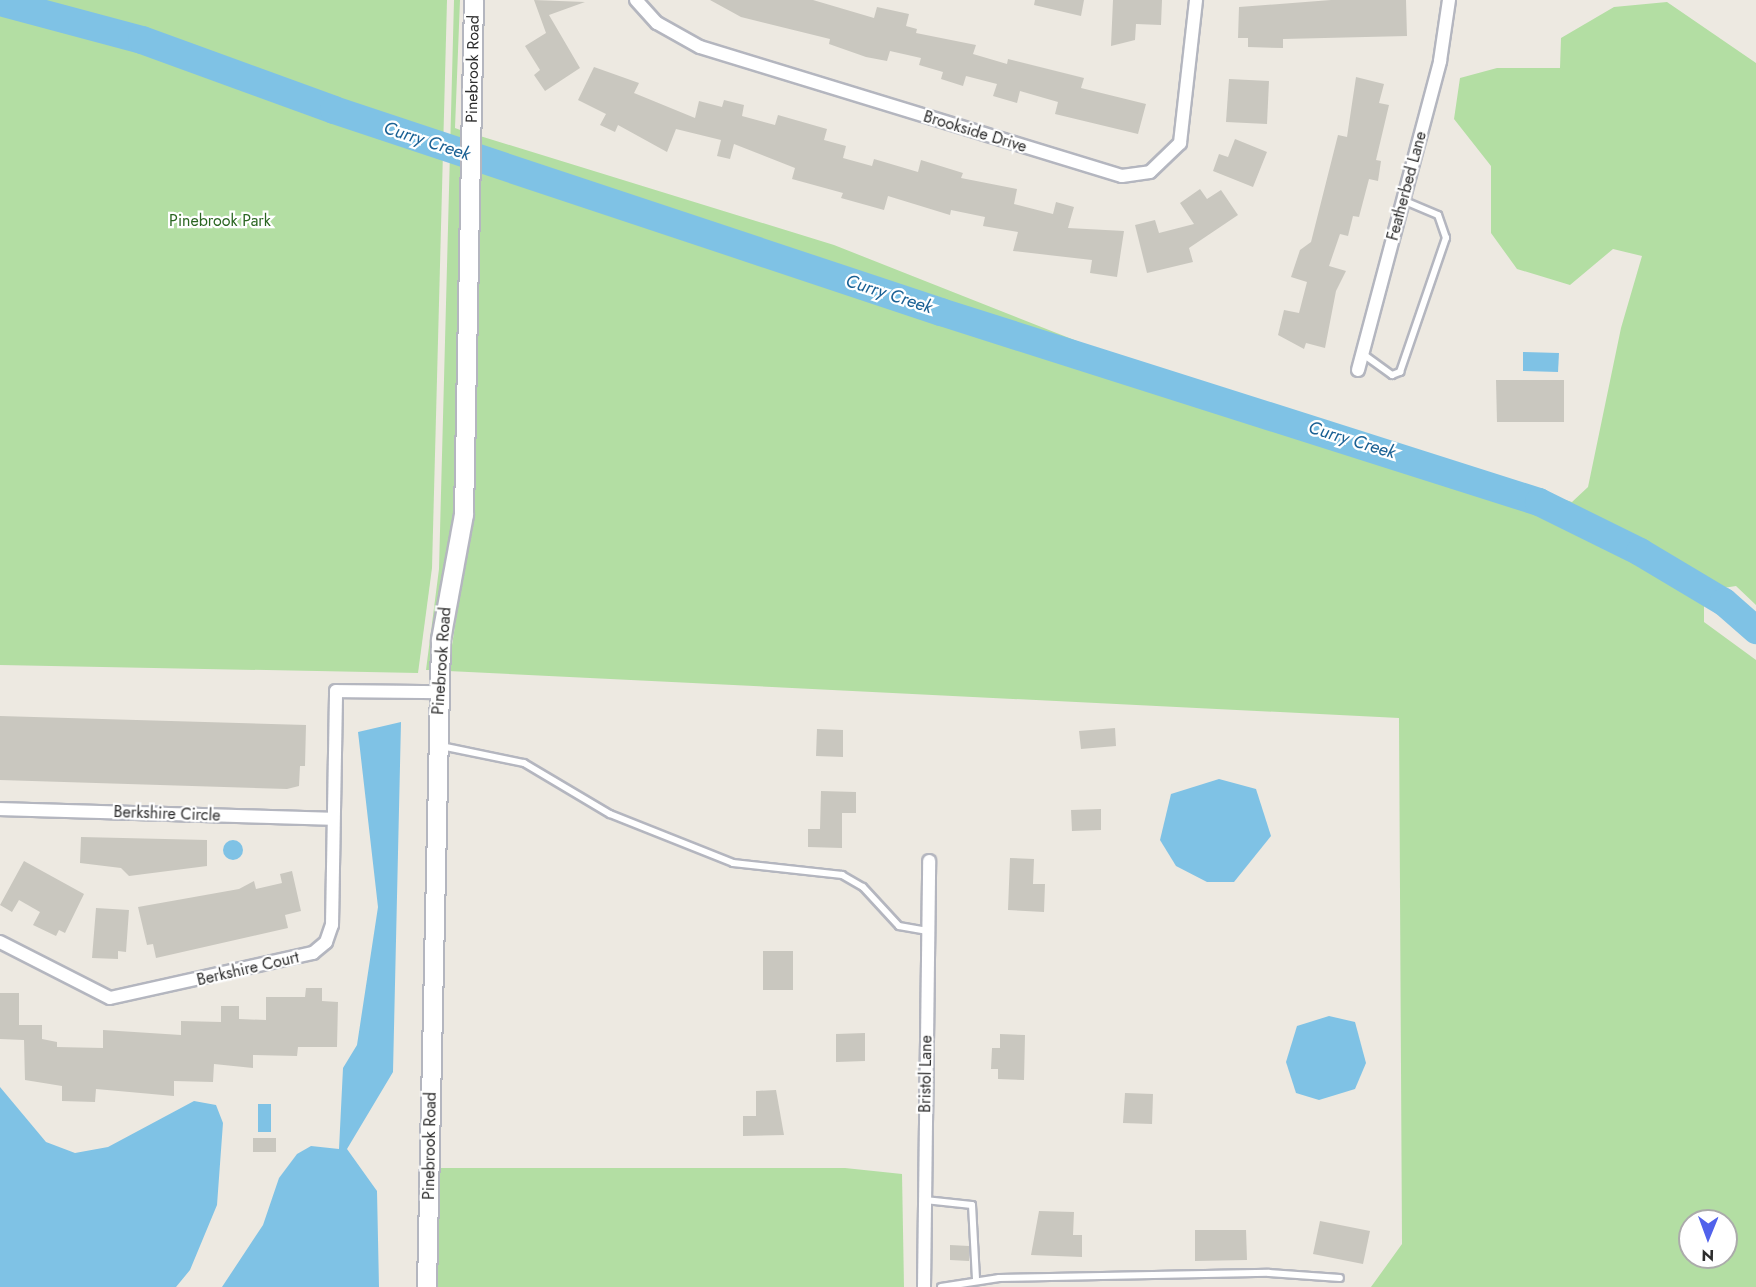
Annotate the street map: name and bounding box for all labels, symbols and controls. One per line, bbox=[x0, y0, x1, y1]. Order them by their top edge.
street label: Pinebrook Road bbox=[462, 15, 484, 123]
street label: Brookside Drive bbox=[921, 107, 1029, 157]
water label: Curry Creek bbox=[381, 117, 473, 165]
street label: Featherbed Lane bbox=[1383, 129, 1431, 243]
park label: Pinebrook Park bbox=[169, 211, 271, 231]
water label: Curry Creek bbox=[843, 270, 935, 318]
water label: Curry Creek bbox=[1306, 416, 1398, 464]
street label: Pinebrook Road bbox=[429, 607, 455, 715]
street label: Berkshire Circle bbox=[113, 803, 221, 825]
street label: Berkshire Court bbox=[195, 948, 301, 990]
street label: Bristol Lane bbox=[916, 1035, 936, 1113]
street label: Pinebrook Road bbox=[419, 1092, 441, 1200]
north arrow bbox=[1678, 1209, 1738, 1269]
text: N bbox=[1701, 1244, 1714, 1267]

